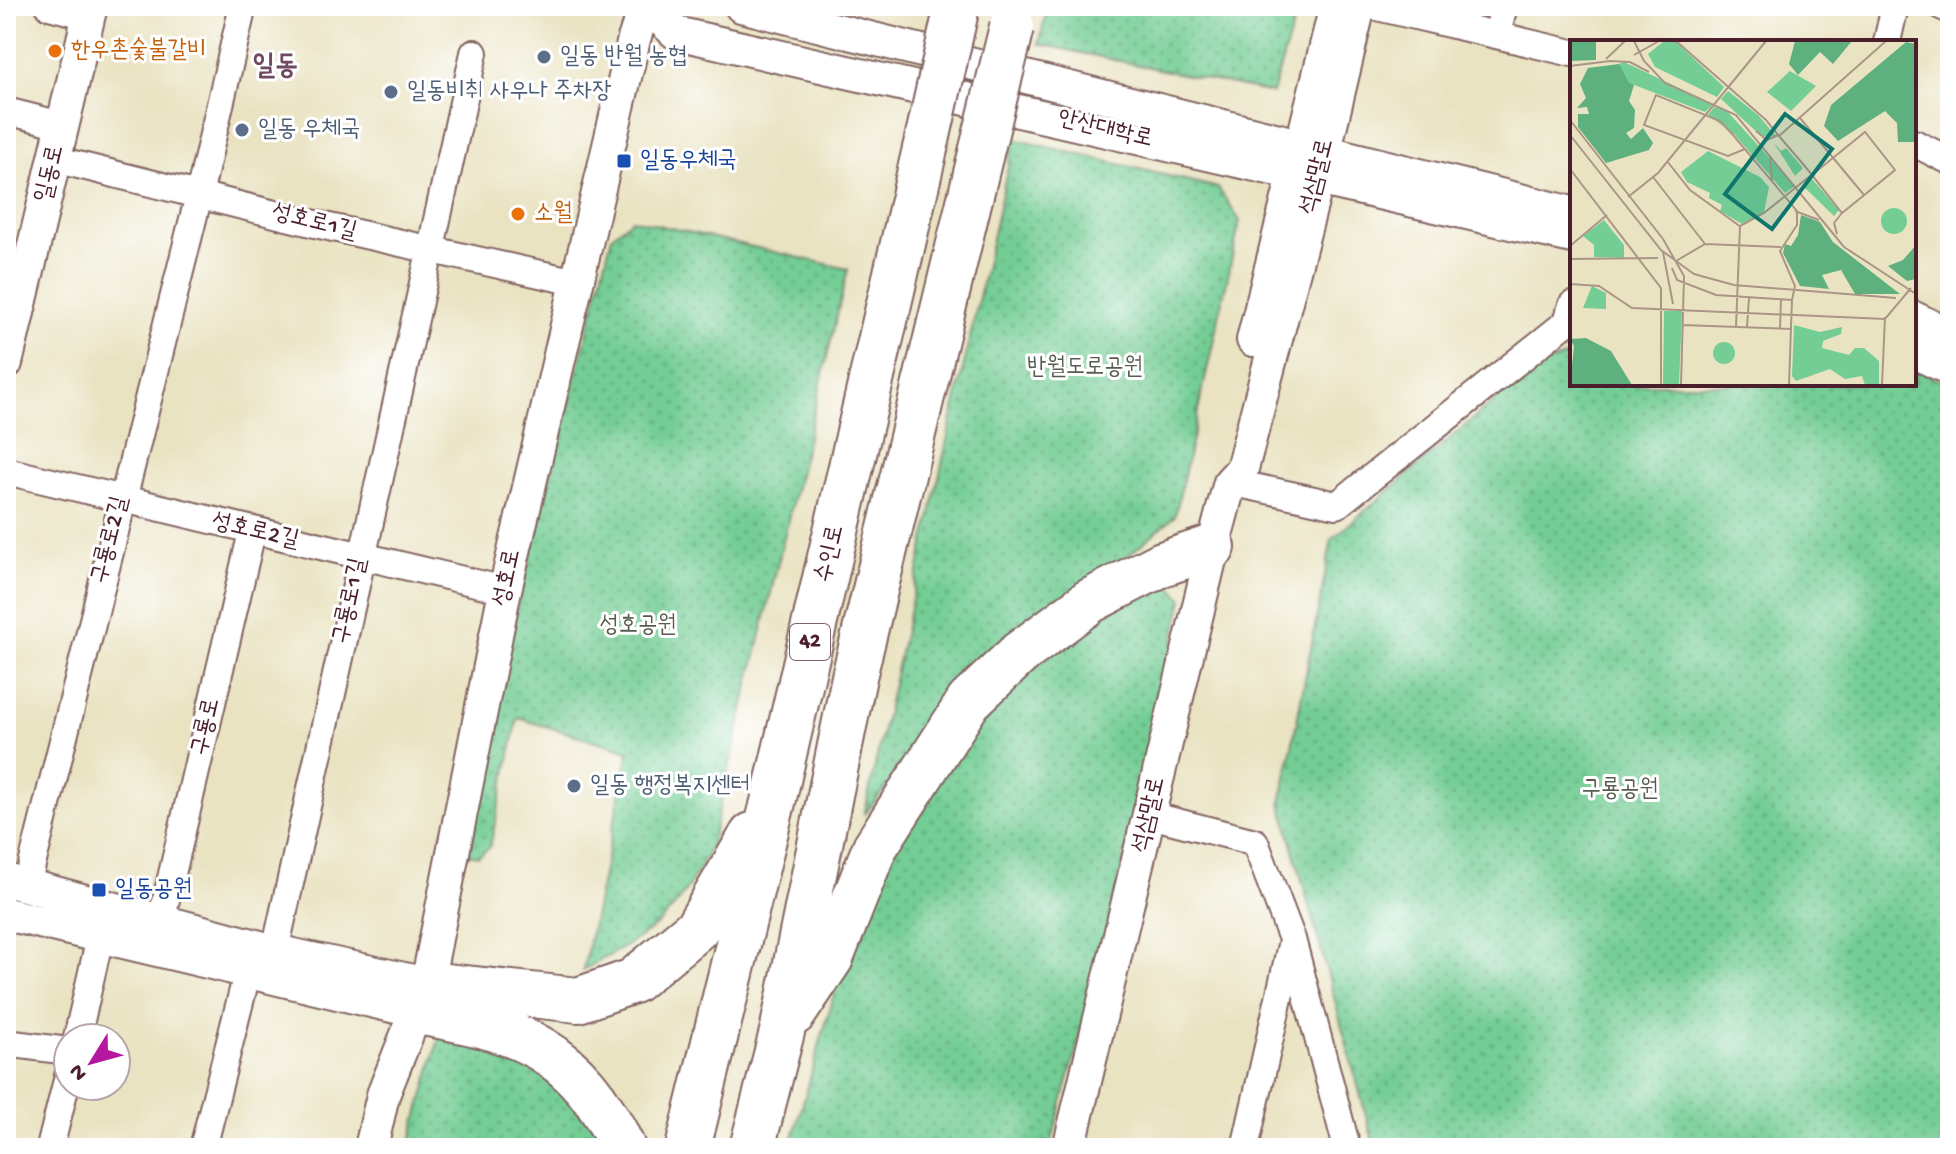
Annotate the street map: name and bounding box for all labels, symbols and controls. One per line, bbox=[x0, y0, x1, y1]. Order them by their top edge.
place label: 한우촌숯불갈비 bbox=[71, 36, 206, 66]
inset map bbox=[1570, 40, 1916, 386]
marker: 한우촌숯불갈비 bbox=[46, 42, 64, 60]
place label: 일동 반월 농협 bbox=[560, 43, 687, 72]
marker: 일동 반월 농협 bbox=[535, 48, 553, 66]
district label: 일동 bbox=[252, 51, 298, 84]
place label: 일동비취 사우나 주차장 bbox=[407, 78, 612, 107]
marker: 일동비취 사우나 주차장 bbox=[382, 83, 400, 101]
street label: 안산대학로 bbox=[1055, 105, 1155, 155]
place label: 일동 우체국 bbox=[258, 116, 360, 145]
marker: 일동 우체국 bbox=[233, 121, 251, 139]
street label: 석삼말로 bbox=[1295, 136, 1341, 218]
street label: 일동로 bbox=[30, 143, 72, 205]
place label: 일동우체국 bbox=[640, 147, 737, 176]
marker: 일동우체국 bbox=[615, 152, 633, 170]
street label: 성호로1길 bbox=[268, 198, 360, 248]
place label: 소월 bbox=[534, 200, 573, 229]
marker: 소월 bbox=[509, 205, 527, 223]
park label: 반월도로공원 bbox=[1027, 354, 1143, 383]
street label: 구룡로2길 bbox=[86, 493, 136, 587]
street label: 성호로2길 bbox=[208, 508, 302, 556]
street label: 수인로 bbox=[810, 523, 852, 585]
street label: 성호로 bbox=[488, 547, 528, 609]
street label: 구룡로1길 bbox=[328, 555, 374, 647]
park label: 성호공원 bbox=[599, 612, 677, 641]
road number: 42 bbox=[790, 624, 830, 660]
street label: 구룡로 bbox=[186, 696, 228, 758]
place label: 일동 행정복지센터 bbox=[590, 772, 750, 801]
street label: 석삼말로 bbox=[1127, 774, 1173, 856]
park label: 구룡공원 bbox=[1581, 776, 1659, 805]
marker: 일동 행정복지센터 bbox=[565, 777, 583, 795]
place label: 일동공원 bbox=[115, 876, 192, 905]
marker: 일동공원 bbox=[90, 881, 108, 899]
north arrow bbox=[52, 1022, 132, 1102]
text: N bbox=[65, 1058, 94, 1085]

